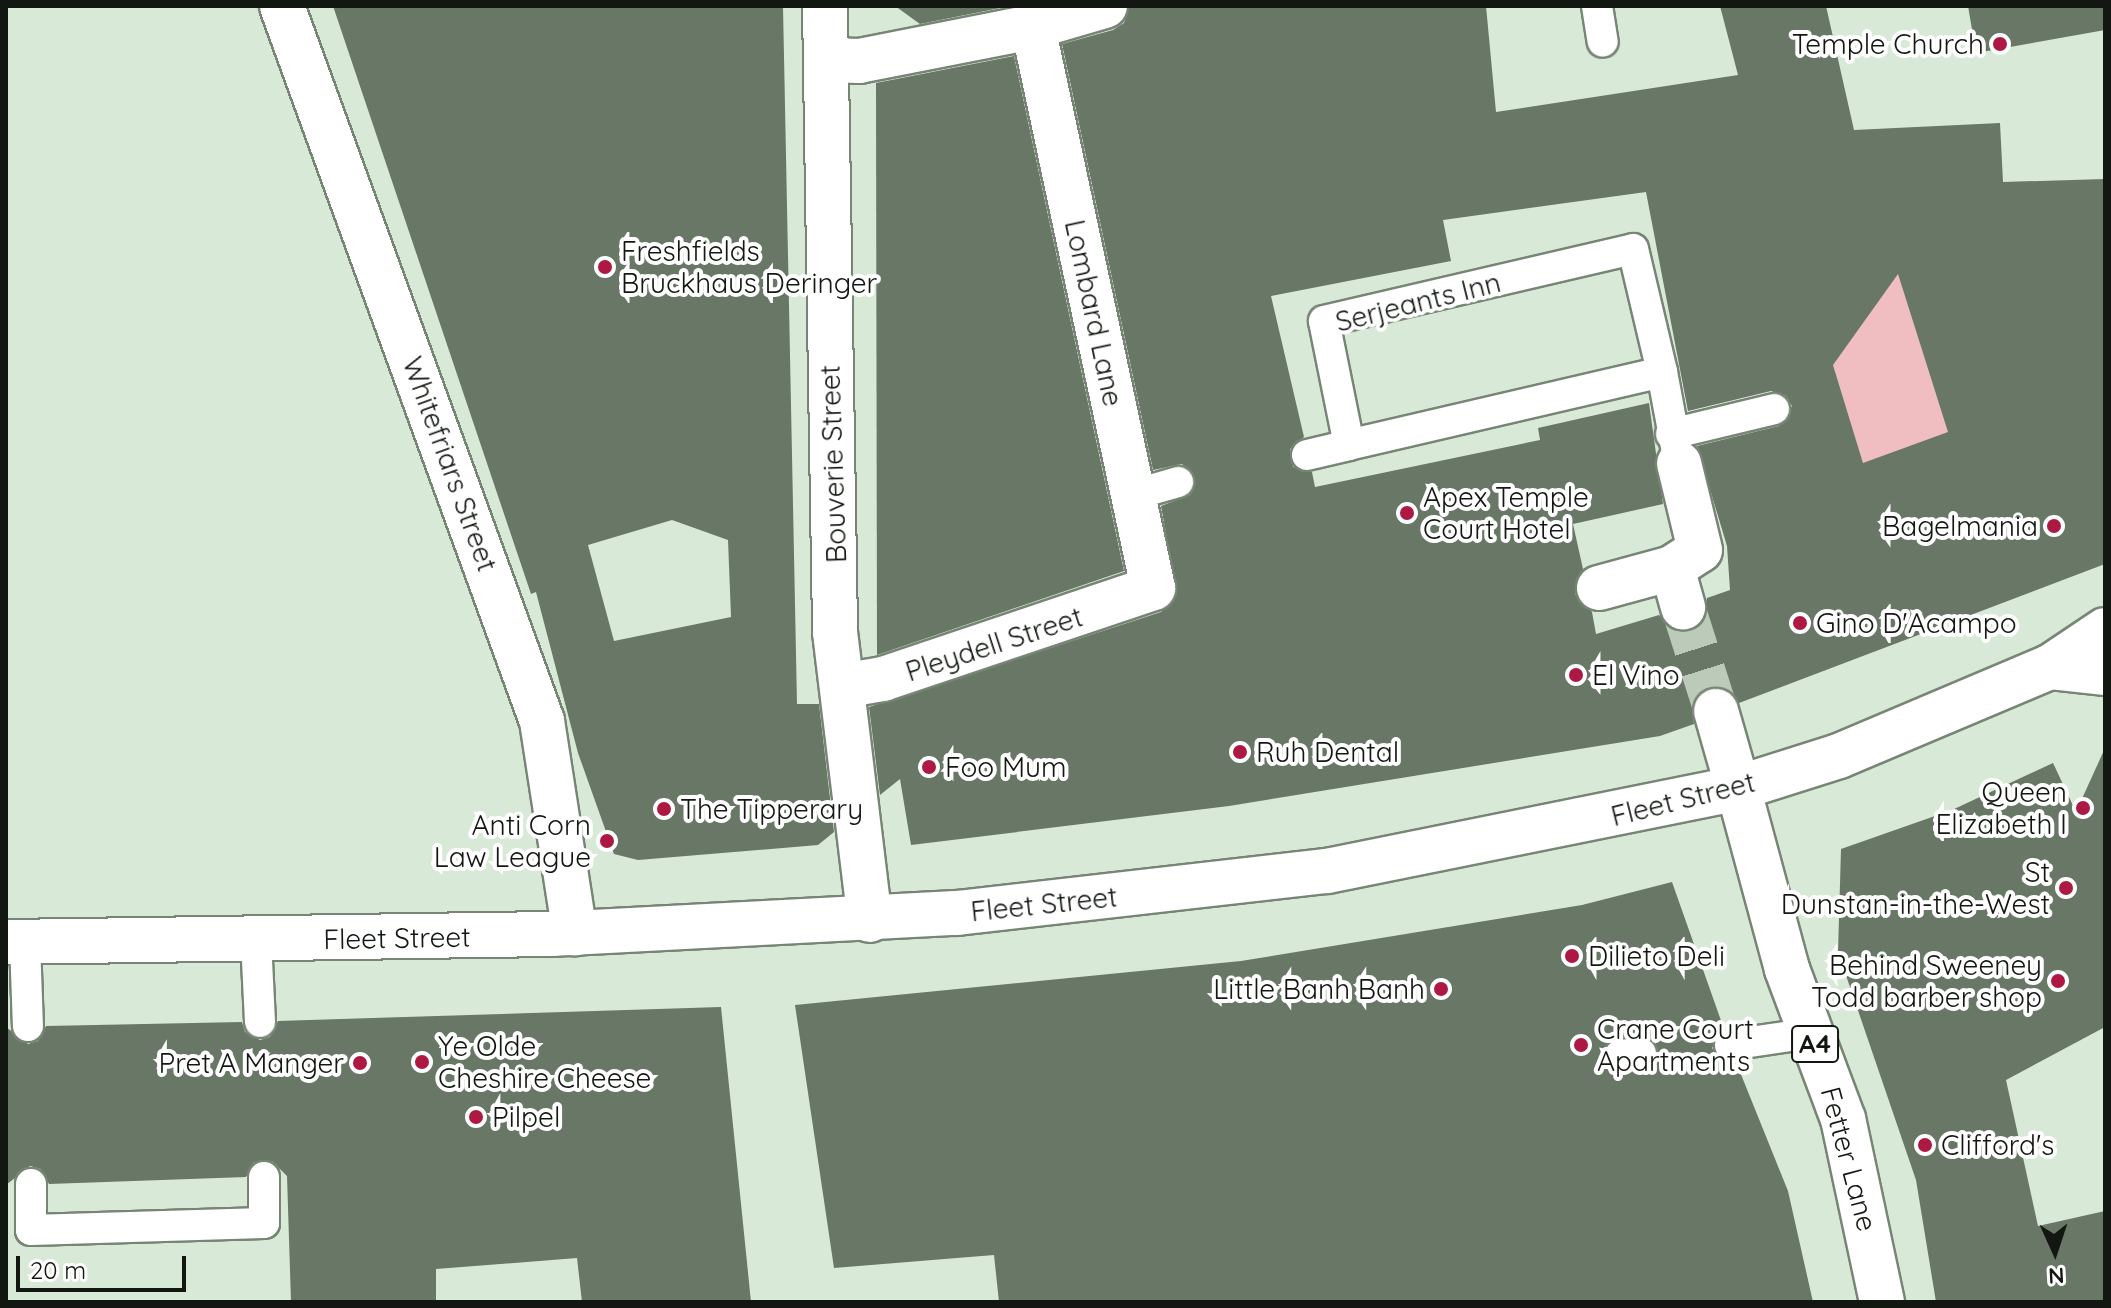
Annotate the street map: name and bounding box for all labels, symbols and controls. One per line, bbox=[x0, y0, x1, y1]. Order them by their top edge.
place label: Temple Church bbox=[1792, 27, 1984, 61]
marker: Temple Church bbox=[1991, 35, 2009, 53]
street label: Lombard Lane bbox=[1058, 217, 1130, 409]
place label: Freshfields Bruckhaus Deringer bbox=[621, 234, 877, 300]
marker: Freshfields Bruckhaus Deringer bbox=[596, 258, 614, 276]
street label: Serjeants Inn bbox=[1332, 265, 1504, 339]
street label: Whitefriars Street bbox=[396, 352, 504, 576]
street label: Bouverie Street bbox=[813, 364, 853, 564]
place label: Apex Temple Court Hotel bbox=[1423, 480, 1589, 546]
marker: Apex Temple Court Hotel bbox=[1398, 504, 1416, 522]
place label: Bagelmania bbox=[1882, 509, 2038, 543]
marker: Bagelmania bbox=[2045, 517, 2063, 535]
street label: Pleydell Street bbox=[901, 600, 1087, 688]
place label: Gino D'Acampo bbox=[1816, 606, 2017, 640]
marker: Gino D'Acampo bbox=[1791, 614, 1809, 632]
place label: El Vino bbox=[1592, 658, 1680, 692]
marker: El Vino bbox=[1567, 666, 1585, 684]
place label: Ruh Dental bbox=[1256, 735, 1399, 769]
marker: Ruh Dental bbox=[1231, 743, 1249, 761]
place label: Foo Mum bbox=[945, 750, 1067, 784]
marker: Foo Mum bbox=[920, 758, 938, 776]
street label: Fleet Street bbox=[1607, 765, 1759, 833]
place label: Queen Elizabeth I bbox=[1935, 775, 2067, 841]
place label: The Tipperary bbox=[680, 792, 863, 826]
marker: Queen Elizabeth I bbox=[2074, 799, 2092, 817]
marker: The Tipperary bbox=[655, 800, 673, 818]
place label: Anti Corn Law League bbox=[434, 808, 591, 874]
marker: Anti Corn Law League bbox=[598, 832, 616, 850]
place label: St Dunstan-in-the-West bbox=[1781, 855, 2050, 921]
marker: St Dunstan-in-the-West bbox=[2057, 879, 2075, 897]
street label: Fleet Street bbox=[969, 880, 1119, 928]
street label: Fleet Street bbox=[323, 920, 471, 956]
place label: Dilieto Deli bbox=[1588, 939, 1725, 973]
marker: Dilieto Deli bbox=[1563, 947, 1581, 965]
place label: Behind Sweeney Todd barber shop bbox=[1811, 948, 2042, 1014]
place label: Little Banh Banh bbox=[1213, 972, 1425, 1006]
marker: Behind Sweeney Todd barber shop bbox=[2049, 972, 2067, 990]
marker: Little Banh Banh bbox=[1432, 980, 1450, 998]
place label: Crane Court Apartments bbox=[1597, 1012, 1754, 1078]
road number: A4 bbox=[1791, 1022, 1839, 1066]
place label: Ye Olde Cheshire Cheese bbox=[438, 1029, 651, 1095]
marker: Crane Court Apartments bbox=[1572, 1036, 1590, 1054]
place label: Pret A Manger bbox=[159, 1046, 344, 1080]
marker: Ye Olde Cheshire Cheese bbox=[413, 1053, 431, 1071]
marker: Pret A Manger bbox=[351, 1054, 369, 1072]
street label: Fetter Lane bbox=[1814, 1083, 1884, 1235]
place label: Pilpel bbox=[492, 1100, 560, 1134]
marker: Pilpel bbox=[467, 1108, 485, 1126]
place label: Clifford's bbox=[1941, 1128, 2054, 1162]
marker: Clifford's bbox=[1916, 1136, 1934, 1154]
north arrow bbox=[2015, 1212, 2095, 1292]
scale bar bbox=[20, 1240, 190, 1290]
text: 20 m bbox=[30, 1255, 86, 1285]
text: N bbox=[2047, 1262, 2065, 1290]

